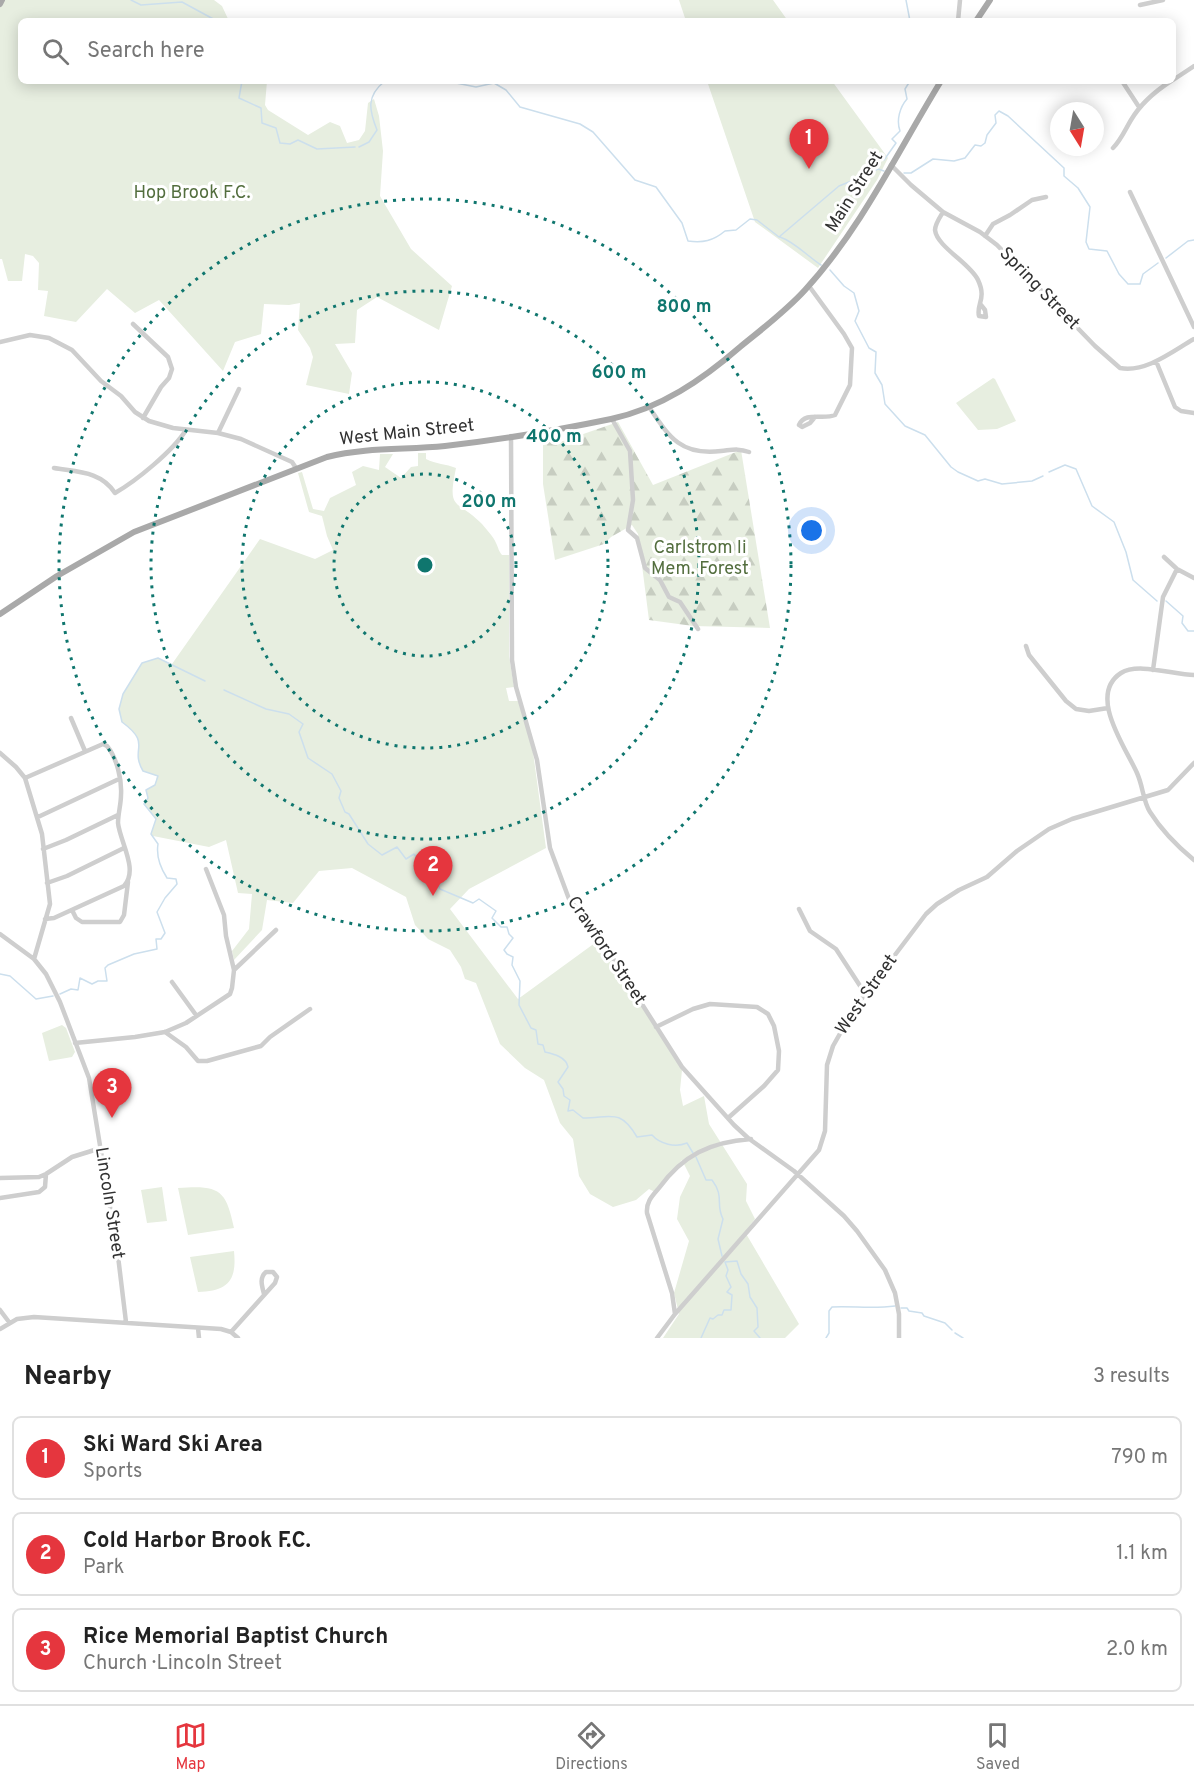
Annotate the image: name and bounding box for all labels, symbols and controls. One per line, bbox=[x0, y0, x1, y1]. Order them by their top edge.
search box bbox=[18, 18, 1176, 84]
icon: search bbox=[39, 35, 72, 68]
text: Search here bbox=[87, 38, 205, 65]
north arrow bbox=[1050, 102, 1104, 156]
pin: 1 bbox=[790, 120, 828, 169]
street label: Main Street bbox=[821, 147, 889, 237]
park label: Hop Brook F.C. bbox=[133, 182, 251, 205]
street label: Spring Street bbox=[994, 243, 1084, 335]
text: 800 m bbox=[656, 296, 712, 319]
text: 600 m bbox=[591, 362, 647, 385]
street label: West Main Street bbox=[338, 414, 476, 452]
text: 400 m bbox=[526, 426, 582, 449]
text: 200 m bbox=[461, 491, 517, 514]
your location bbox=[797, 516, 826, 545]
park label: Carlstrom Ii Mem. Forest bbox=[651, 537, 749, 581]
centre of rings bbox=[415, 555, 435, 575]
pin: 2 bbox=[414, 846, 452, 896]
street label: Crawford Street bbox=[561, 892, 651, 1010]
street label: West Street bbox=[831, 950, 903, 1040]
pin: 3 bbox=[92, 1068, 132, 1118]
street label: Lincoln Street bbox=[89, 1145, 129, 1261]
text: Nearby bbox=[24, 1361, 112, 1394]
text: 3 results bbox=[1093, 1364, 1170, 1390]
text: Ski Ward Ski Area bbox=[83, 1432, 263, 1459]
text: 1 bbox=[42, 1445, 50, 1471]
text: 790 m bbox=[1111, 1445, 1168, 1471]
text: Sports bbox=[83, 1459, 143, 1485]
text: Cold Harbor Brook F.C. bbox=[83, 1528, 311, 1555]
text: 2 bbox=[39, 1541, 52, 1567]
text: 1.1 km bbox=[1116, 1541, 1168, 1567]
text: Park bbox=[83, 1555, 124, 1581]
text: Rice Memorial Baptist Church bbox=[83, 1624, 388, 1651]
text: 3 bbox=[40, 1637, 52, 1663]
text: 2.0 km bbox=[1106, 1637, 1168, 1663]
text: Church · Lincoln Street bbox=[83, 1651, 282, 1677]
tab: Map bbox=[174, 1719, 207, 1775]
tab: Directions bbox=[555, 1719, 628, 1775]
tab: Saved bbox=[976, 1719, 1020, 1775]

